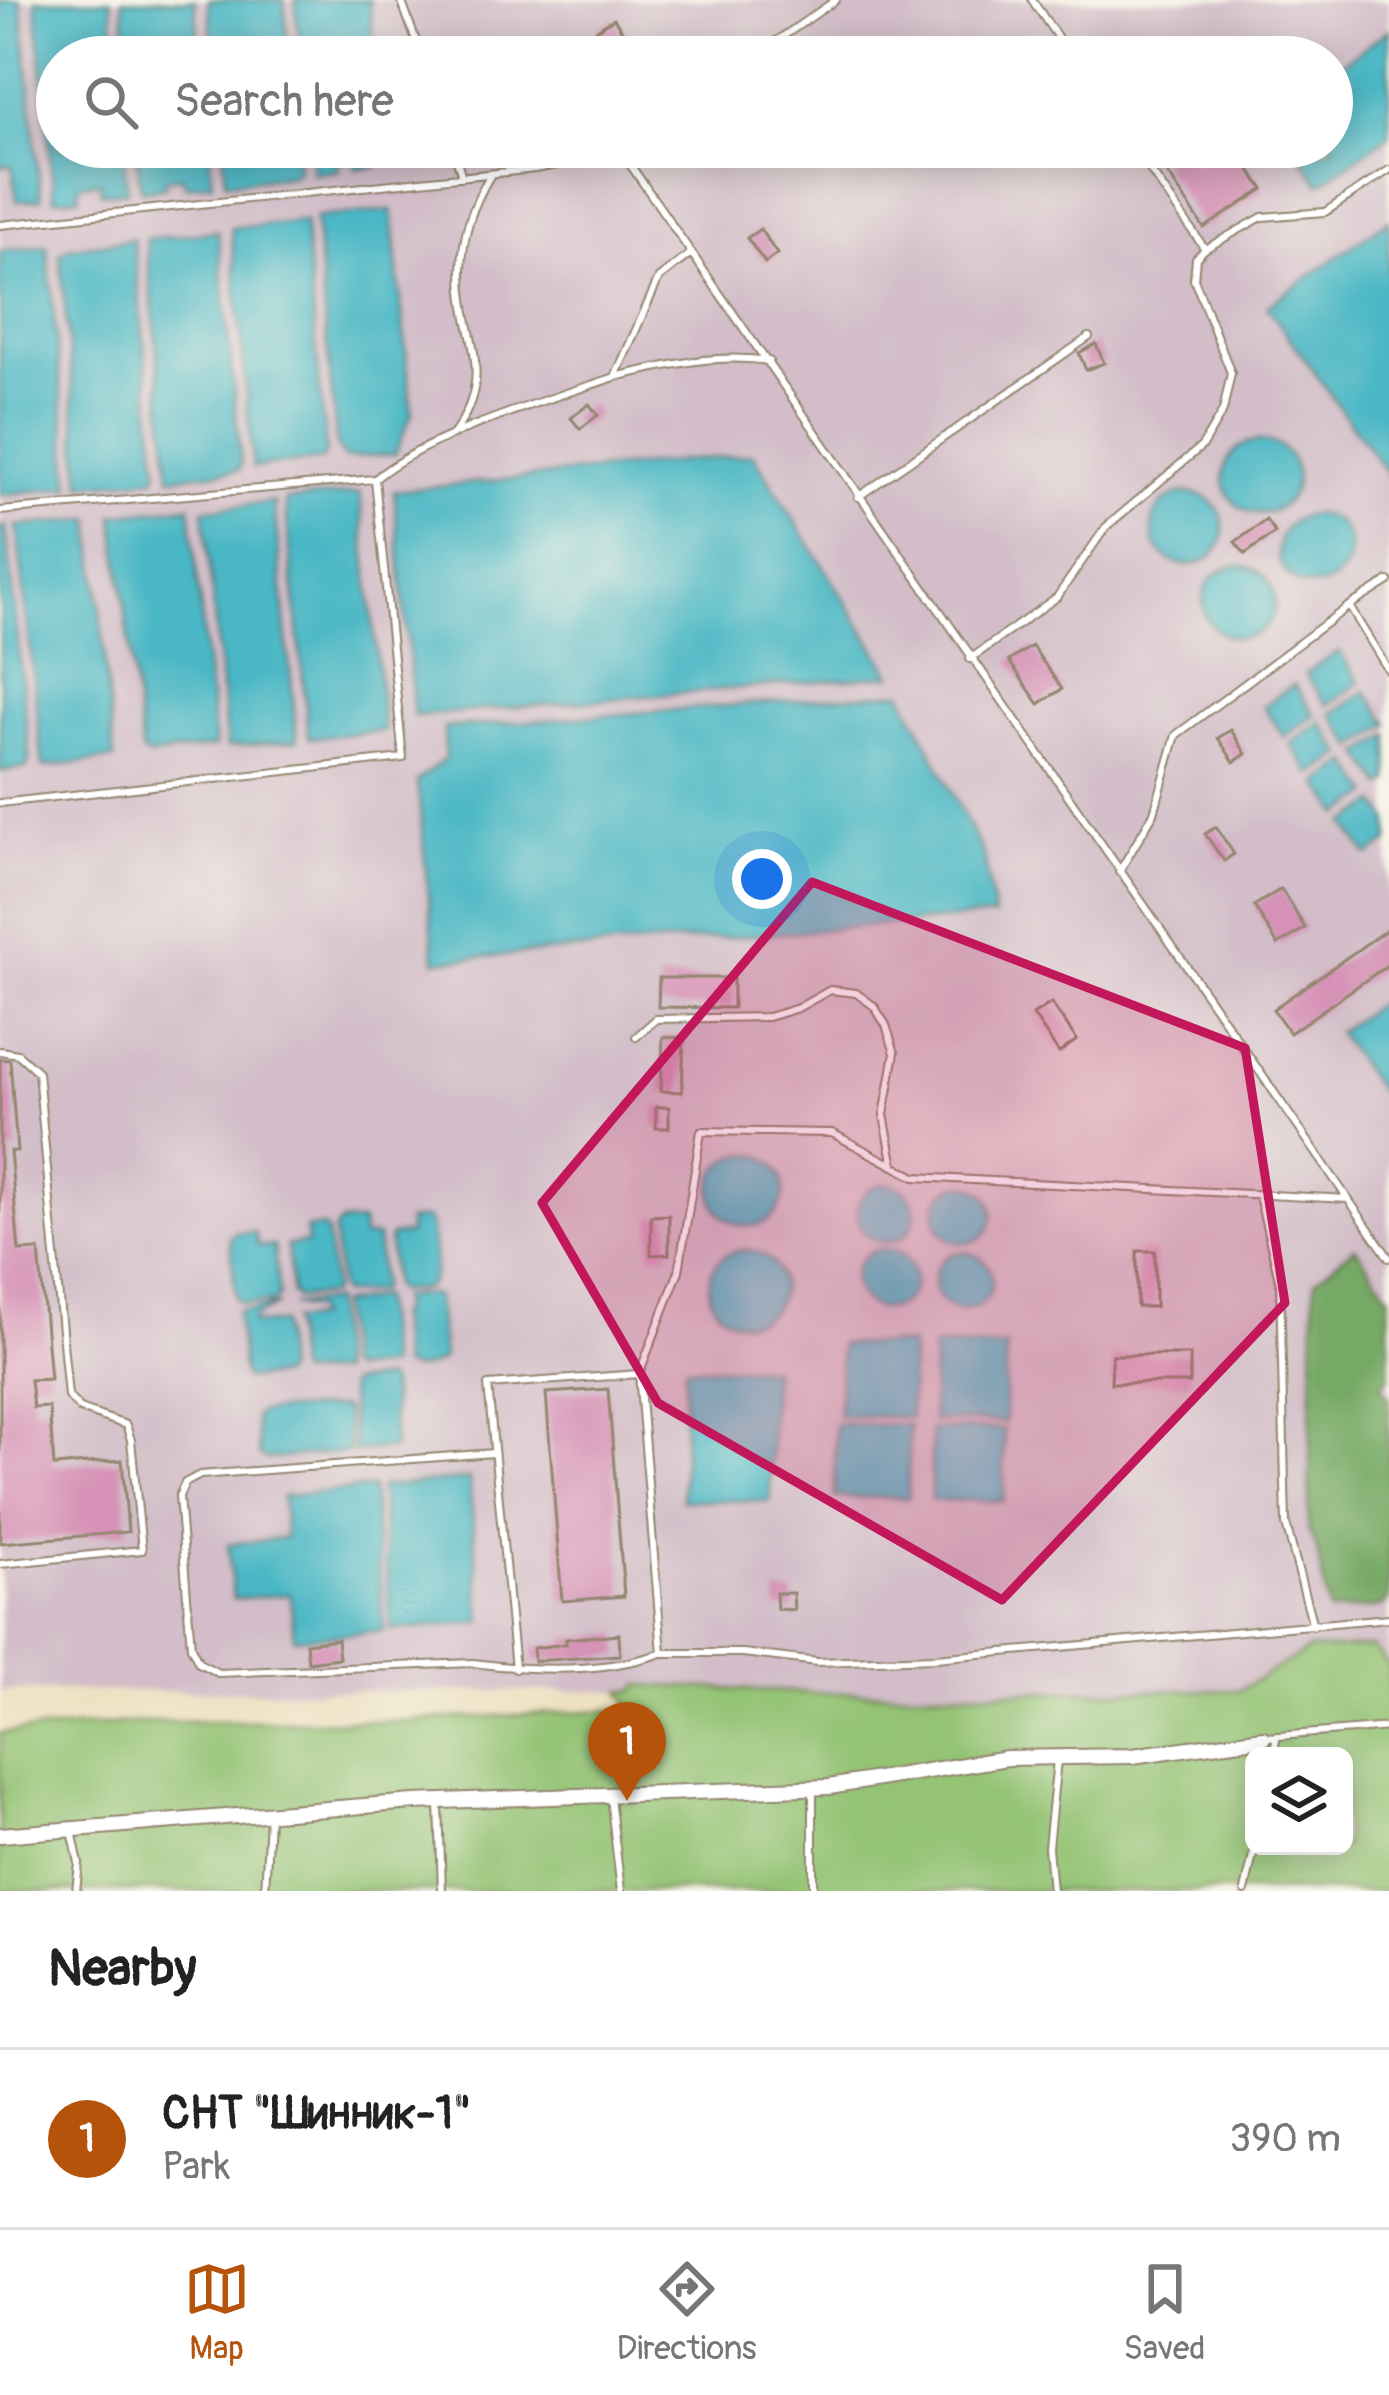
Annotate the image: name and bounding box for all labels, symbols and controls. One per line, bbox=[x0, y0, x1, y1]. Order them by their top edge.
search box bbox=[36, 36, 1353, 168]
icon: search bbox=[78, 69, 144, 135]
text: Search here bbox=[174, 74, 394, 130]
your location bbox=[732, 849, 792, 909]
pin: 1 bbox=[588, 1702, 666, 1801]
map controls bbox=[1245, 1747, 1353, 1855]
button: layers bbox=[1245, 1747, 1353, 1855]
text: Nearby bbox=[48, 1937, 196, 2001]
text: СНТ "Шинник-1" bbox=[162, 2086, 471, 2142]
text: 1 bbox=[79, 2114, 95, 2163]
text: 390 m bbox=[1229, 2114, 1341, 2163]
text: Park bbox=[162, 2142, 230, 2191]
tab: Map bbox=[184, 2256, 250, 2369]
tab: Directions bbox=[617, 2256, 757, 2369]
tab: Saved bbox=[1124, 2256, 1205, 2369]

